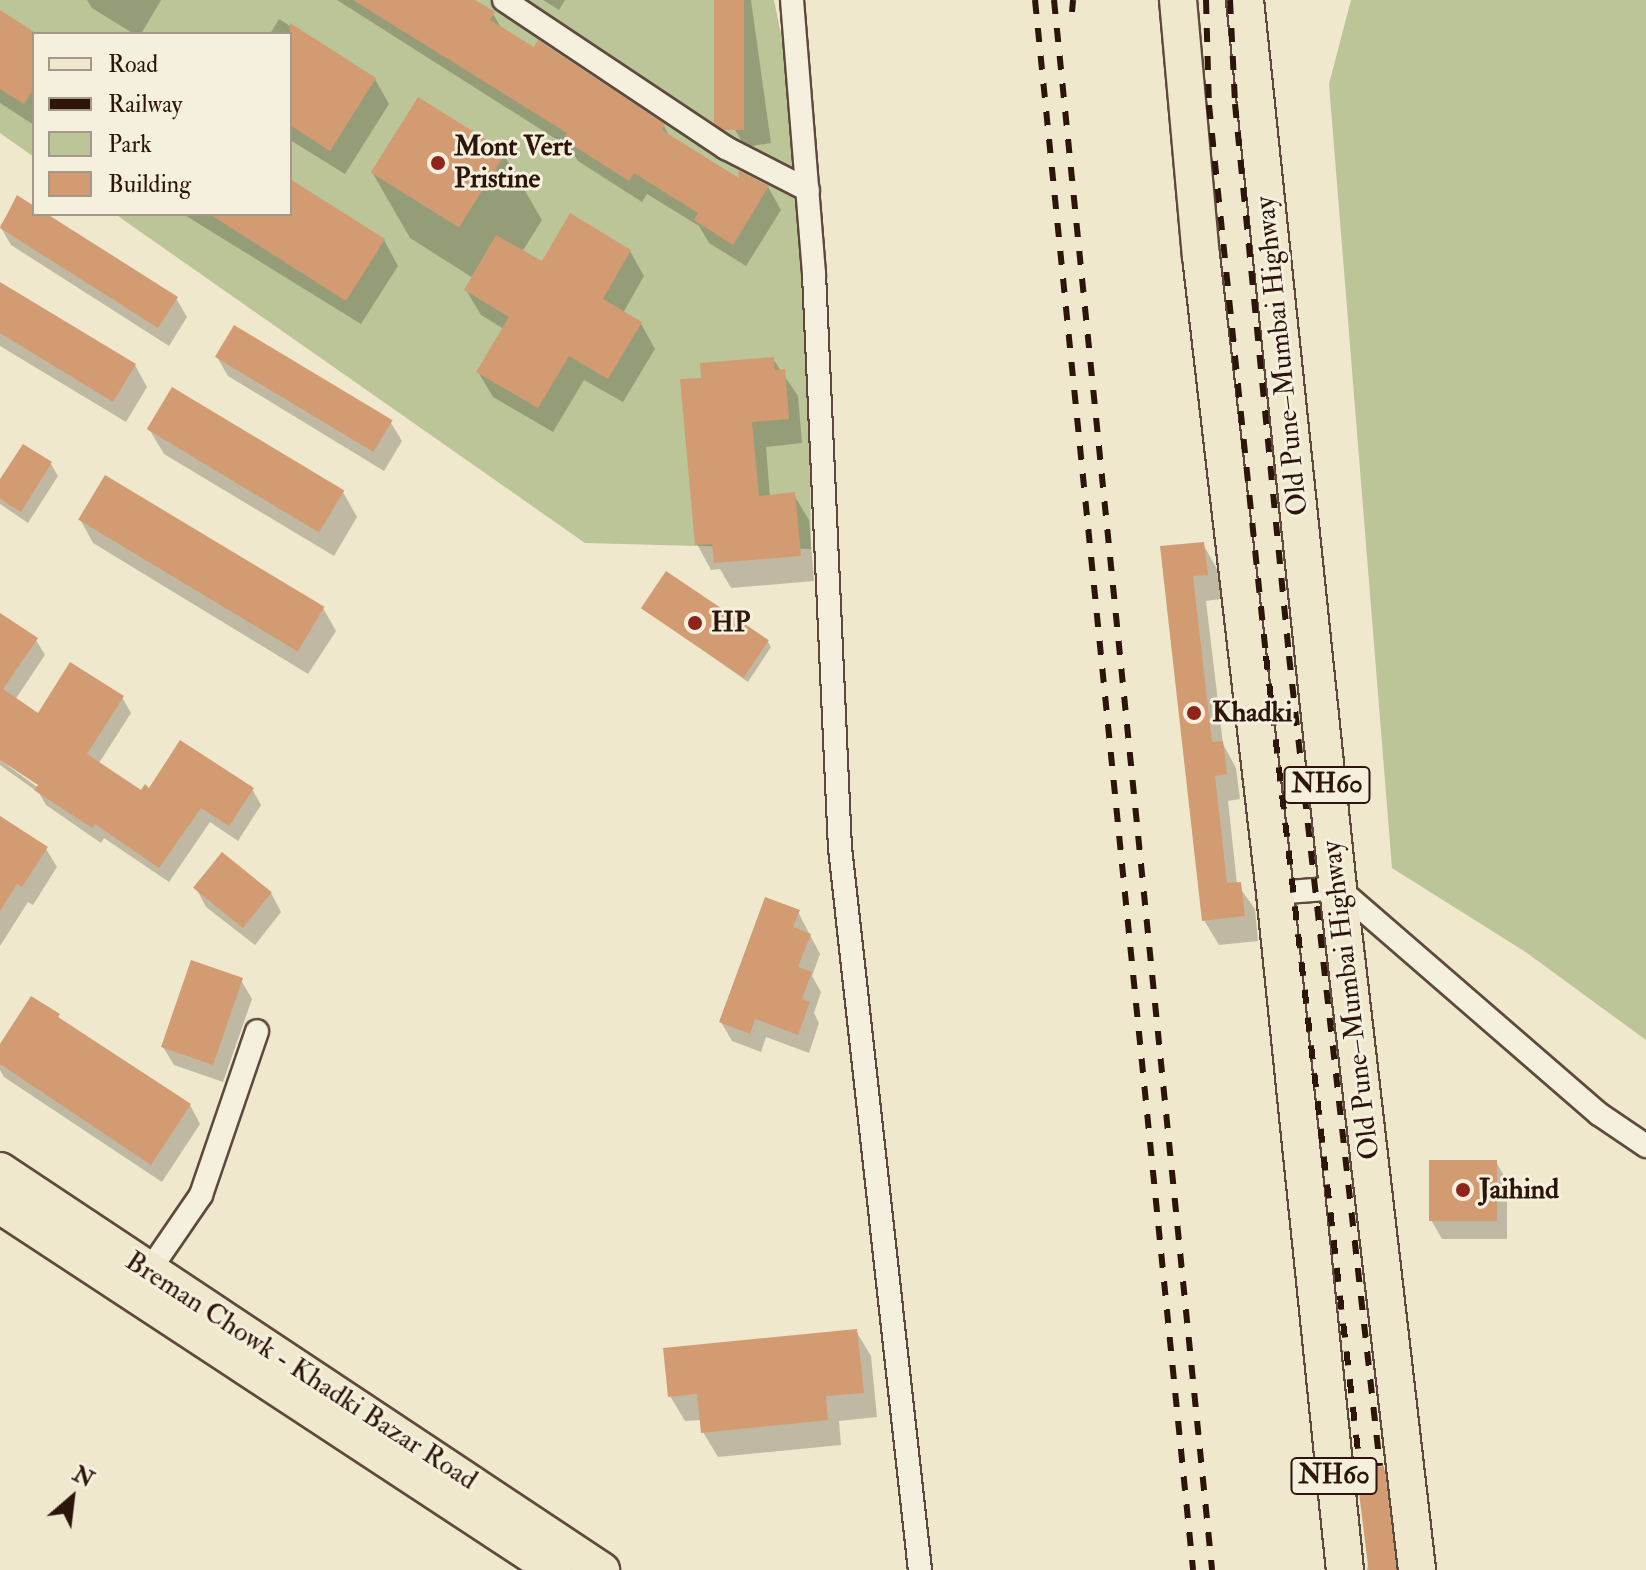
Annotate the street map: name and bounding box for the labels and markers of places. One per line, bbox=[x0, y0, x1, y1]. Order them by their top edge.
place label: Mont Vert Pristine bbox=[454, 130, 572, 196]
marker: Mont Vert Pristine bbox=[429, 154, 447, 172]
place label: HP bbox=[711, 606, 750, 640]
marker: HP bbox=[686, 614, 704, 632]
place label: Khadki bbox=[1212, 696, 1292, 730]
marker: Khadki bbox=[1183, 702, 1205, 724]
place label: Jaihind bbox=[1479, 1173, 1559, 1207]
marker: Jaihind bbox=[1454, 1181, 1472, 1199]

